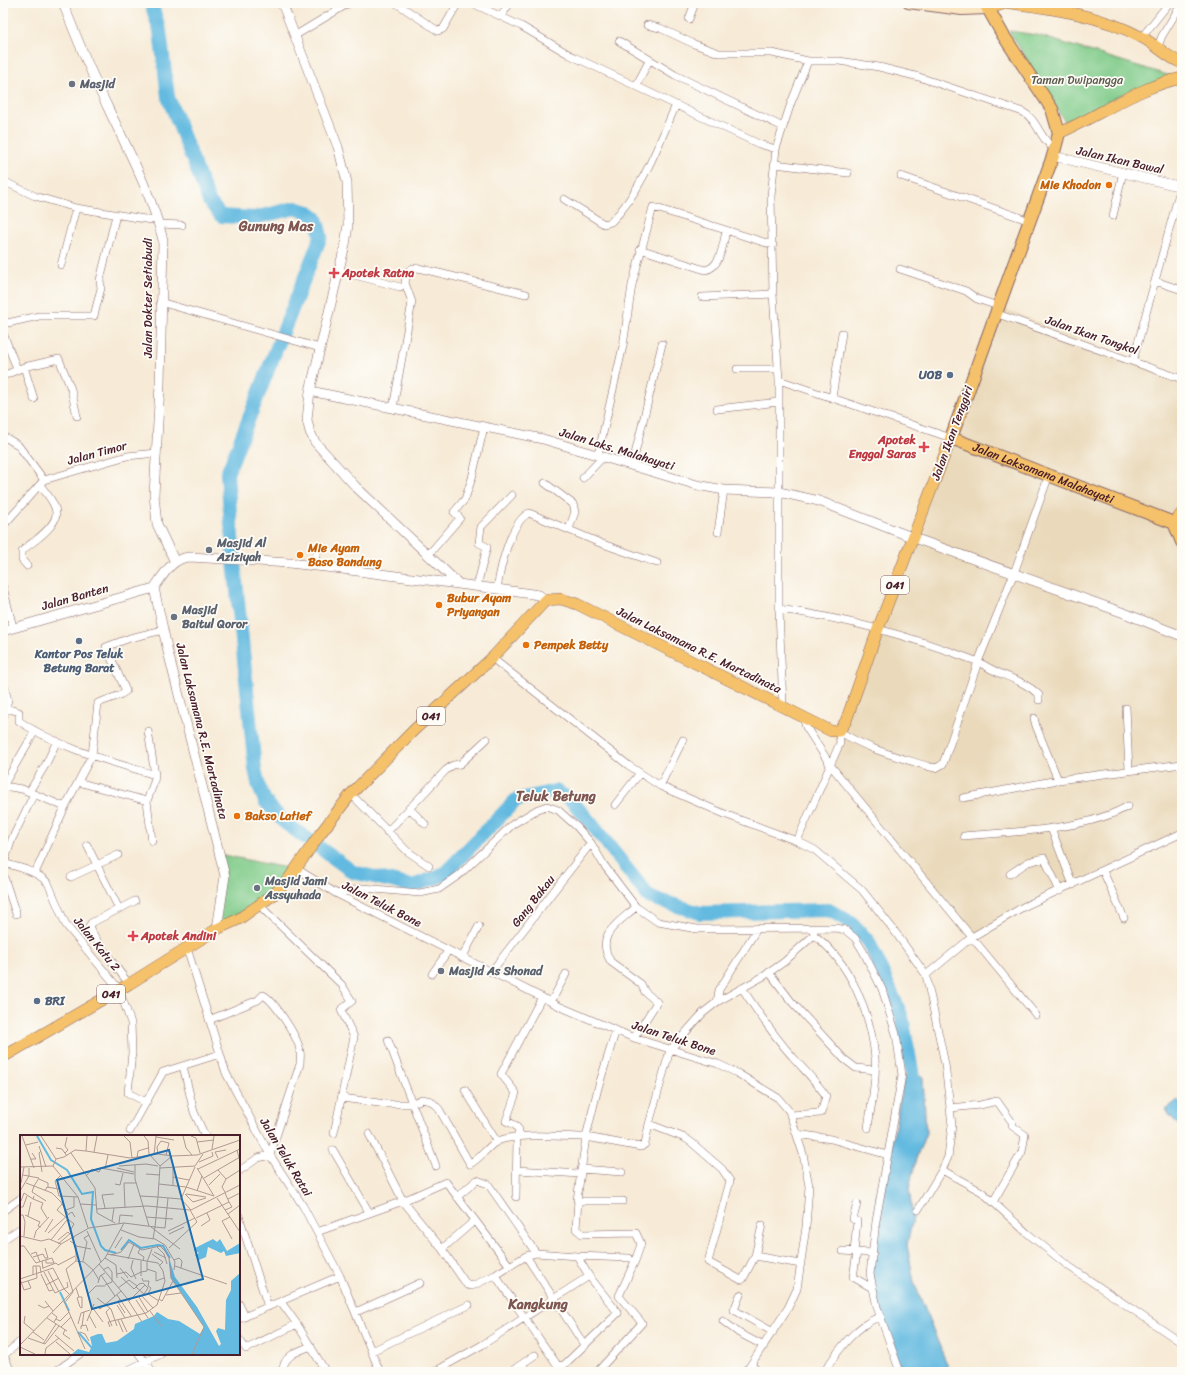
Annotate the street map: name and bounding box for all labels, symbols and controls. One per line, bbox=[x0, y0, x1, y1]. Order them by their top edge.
park label: Taman Dwipangga bbox=[1031, 69, 1124, 91]
place label: Masjid bbox=[79, 73, 117, 95]
marker: Masjid bbox=[67, 79, 77, 89]
street label: Jalan Ikan Bawal bbox=[1073, 139, 1166, 181]
place label: Mie Khodon bbox=[1039, 174, 1101, 196]
marker: Mie Khodon bbox=[1104, 180, 1114, 190]
district label: Gunung Mas bbox=[238, 214, 314, 239]
street label: Jalan Dokter Setiabudi bbox=[137, 237, 159, 359]
place label: Apotek Ratna bbox=[341, 262, 414, 284]
marker: Apotek Ratna bbox=[329, 268, 339, 278]
street label: Jalan Ikan Tongkol bbox=[1041, 308, 1142, 361]
place label: UOB bbox=[919, 364, 942, 386]
marker: UOB bbox=[945, 370, 955, 380]
street label: Jalan Ikan Tenggiri bbox=[924, 382, 980, 484]
street label: Jalan Laks. Malahayati bbox=[556, 421, 678, 477]
place label: Apotek Enggal Saras bbox=[849, 429, 917, 465]
street label: Jalan Timor bbox=[64, 434, 130, 472]
street label: Jalan Laksamana Malahayati bbox=[969, 436, 1118, 510]
marker: Apotek Enggal Saras bbox=[919, 442, 929, 452]
place label: Masjid Al Aziziyah bbox=[216, 532, 267, 568]
place label: Mie Ayam Baso Bandung bbox=[307, 537, 383, 573]
marker: Masjid Al Aziziyah bbox=[204, 545, 214, 555]
marker: Mie Ayam Baso Bandung bbox=[295, 550, 305, 560]
road number: 041 bbox=[881, 576, 909, 594]
street label: Jalan Banten bbox=[38, 577, 112, 617]
place label: Bubur Ayam Priyangan bbox=[447, 587, 512, 623]
place label: Masjid Baitul Qoror bbox=[181, 599, 248, 635]
marker: Bubur Ayam Priyangan bbox=[434, 600, 444, 610]
street label: Jalan Laksamana R.E. Martadinata bbox=[612, 600, 786, 700]
marker: Masjid Baitul Qoror bbox=[169, 612, 179, 622]
place label: Pempek Betty bbox=[534, 634, 609, 656]
marker: Kantor Pos Teluk Betung Barat bbox=[74, 636, 84, 646]
street label: Jalan Laksamana R.E. Martadinata bbox=[169, 639, 235, 823]
marker: Pempek Betty bbox=[521, 640, 531, 650]
place label: Kantor Pos Teluk Betung Barat bbox=[34, 643, 124, 679]
road number: 041 bbox=[417, 707, 445, 725]
district label: Teluk Betung bbox=[516, 784, 597, 809]
place label: Bakso Latief bbox=[245, 805, 313, 827]
marker: Bakso Latief bbox=[232, 811, 242, 821]
street label: Gang Bakau bbox=[505, 869, 561, 932]
place label: Masjid Jami Assyuhada bbox=[264, 870, 328, 906]
street label: Jalan Teluk Bone bbox=[337, 874, 426, 934]
marker: Masjid Jami Assyuhada bbox=[252, 883, 262, 893]
street label: Jalan Katu 2 bbox=[67, 911, 126, 976]
place label: Apotek Andini bbox=[140, 925, 217, 947]
marker: Apotek Andini bbox=[128, 931, 138, 941]
place label: Masjid As Shonad bbox=[448, 960, 544, 982]
marker: Masjid As Shonad bbox=[436, 966, 446, 976]
road number: 041 bbox=[97, 985, 125, 1003]
place label: BRI bbox=[45, 990, 66, 1012]
marker: BRI bbox=[32, 996, 42, 1006]
street label: Jalan Teluk Bone bbox=[628, 1014, 719, 1062]
street label: Jalan Teluk Ratai bbox=[253, 1112, 319, 1201]
inset map bbox=[20, 1135, 240, 1355]
district label: Kangkung bbox=[507, 1292, 569, 1317]

